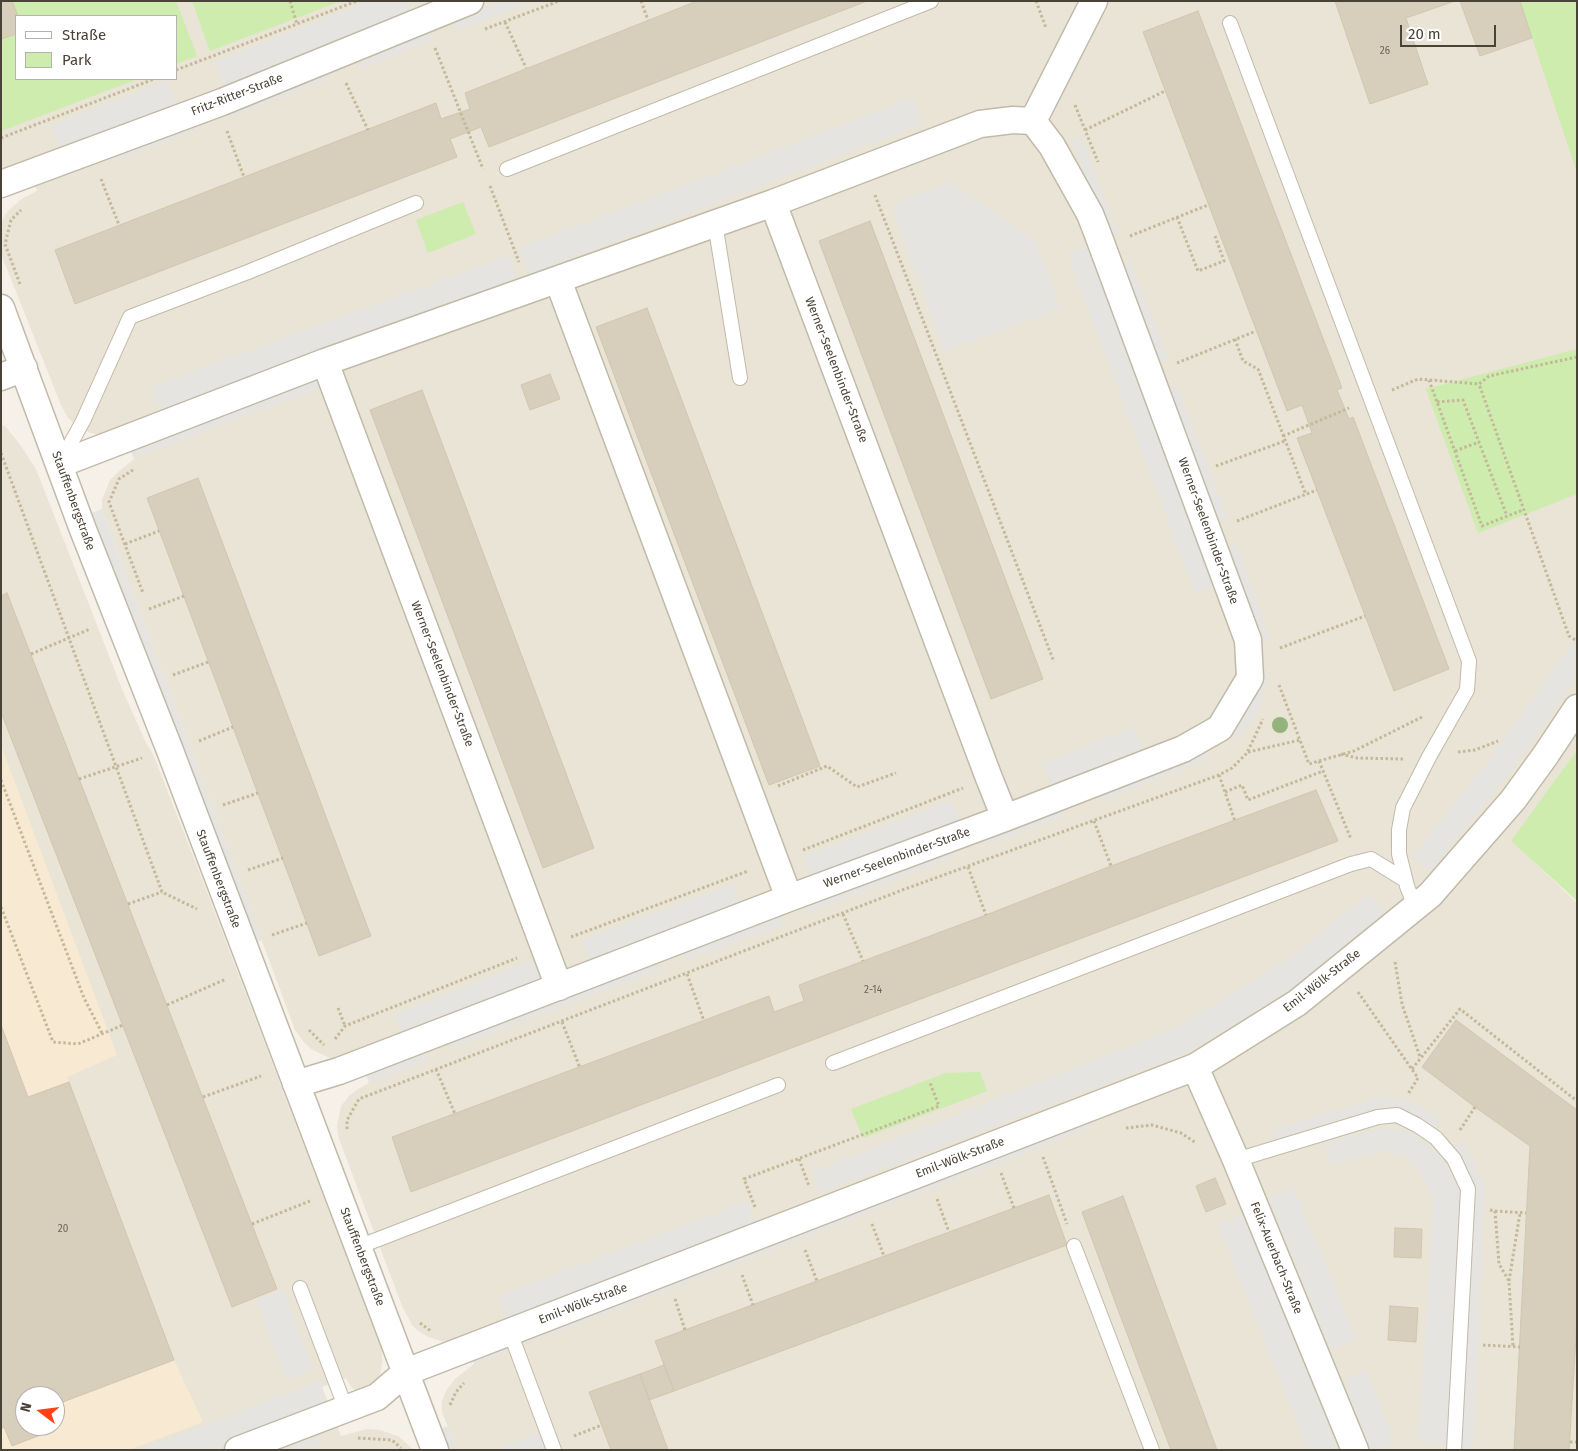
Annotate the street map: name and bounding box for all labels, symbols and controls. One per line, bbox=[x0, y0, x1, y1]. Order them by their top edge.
legend bbox=[15, 15, 178, 80]
scale bar bbox=[1403, 15, 1499, 47]
text: 20 m bbox=[1408, 25, 1441, 43]
text: Straße bbox=[62, 26, 106, 44]
house number: 26 bbox=[1380, 45, 1390, 57]
text: Park bbox=[62, 51, 92, 69]
street label: Fritz-Ritter-Straße bbox=[189, 71, 285, 119]
street label: Werner-Seelenbinder-Straße bbox=[802, 295, 870, 445]
street label: Stauffenbergstraße bbox=[48, 449, 98, 553]
street label: Werner-Seelenbinder-Straße bbox=[1175, 456, 1241, 606]
street label: Werner-Seelenbinder-Straße bbox=[408, 599, 476, 749]
street label: Werner-Seelenbinder-Straße bbox=[822, 825, 972, 891]
street label: Stauffenbergstraße bbox=[193, 828, 243, 930]
street label: Emil-Wölk-Straße bbox=[1281, 946, 1363, 1016]
house number: 2-14 bbox=[864, 984, 882, 996]
street label: Emil-Wölk-Straße bbox=[914, 1134, 1006, 1182]
street label: Felix-Auerbach-Straße bbox=[1247, 1200, 1305, 1316]
street label: Stauffenbergstraße bbox=[337, 1206, 387, 1308]
house number: 20 bbox=[58, 1223, 68, 1235]
street label: Emil-Wölk-Straße bbox=[537, 1280, 629, 1328]
north arrow bbox=[15, 1386, 65, 1436]
text: N bbox=[17, 1401, 35, 1414]

